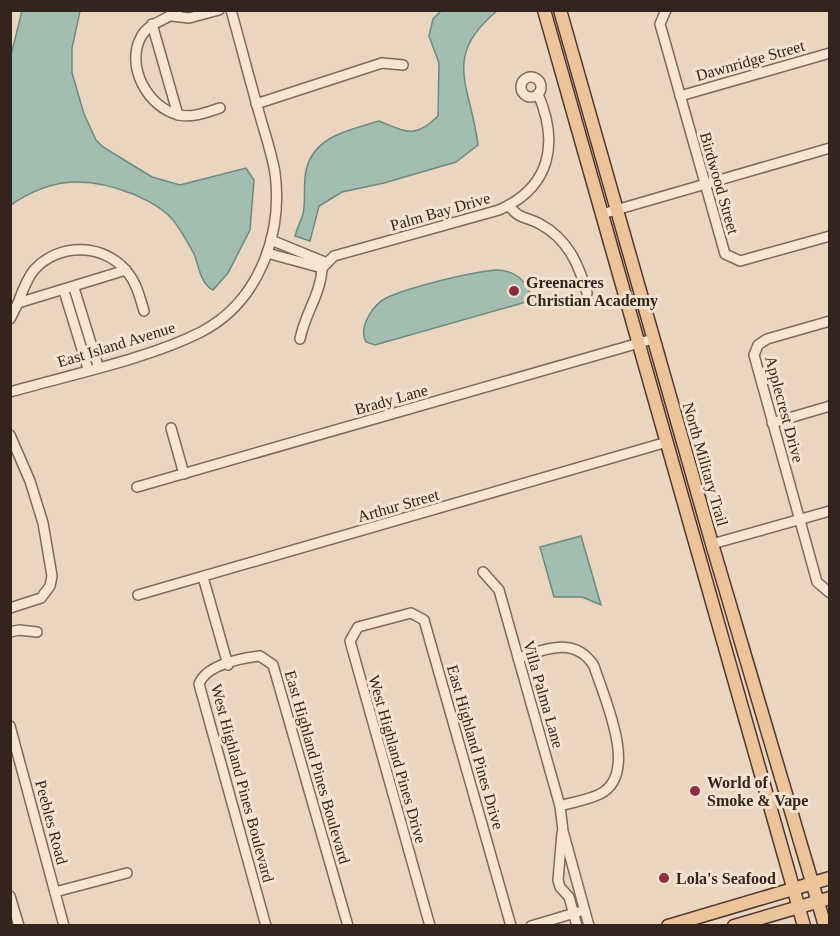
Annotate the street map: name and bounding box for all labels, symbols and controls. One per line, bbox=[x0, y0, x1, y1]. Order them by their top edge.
street label: Dawnridge Street bbox=[694, 37, 807, 85]
street label: Birdwood Street bbox=[697, 130, 742, 237]
street label: Palm Bay Drive bbox=[388, 189, 492, 235]
place label: Greenacres Christian Academy bbox=[526, 274, 658, 310]
marker: Greenacres Christian Academy bbox=[507, 284, 521, 298]
street label: East Island Avenue bbox=[55, 318, 177, 370]
street label: Applecrest Drive bbox=[761, 354, 807, 465]
street label: Brady Lane bbox=[353, 381, 430, 419]
street label: North Military Trail bbox=[679, 400, 731, 529]
street label: Arthur Street bbox=[355, 486, 441, 525]
street label: Villa Palma Lane bbox=[520, 638, 567, 750]
street label: East Highland Pines Drive bbox=[443, 663, 507, 832]
street label: East Highland Pines Boulevard bbox=[281, 668, 353, 866]
street label: West Highland Pines Drive bbox=[364, 673, 430, 846]
street label: West Highland Pines Boulevard bbox=[207, 682, 277, 884]
place label: World of Smoke & Vape bbox=[707, 774, 808, 810]
street label: Peebles Road bbox=[32, 778, 71, 866]
marker: World of Smoke & Vape bbox=[688, 784, 702, 798]
place label: Lola's Seafood bbox=[676, 870, 776, 887]
marker: Lola's Seafood bbox=[657, 871, 671, 885]

